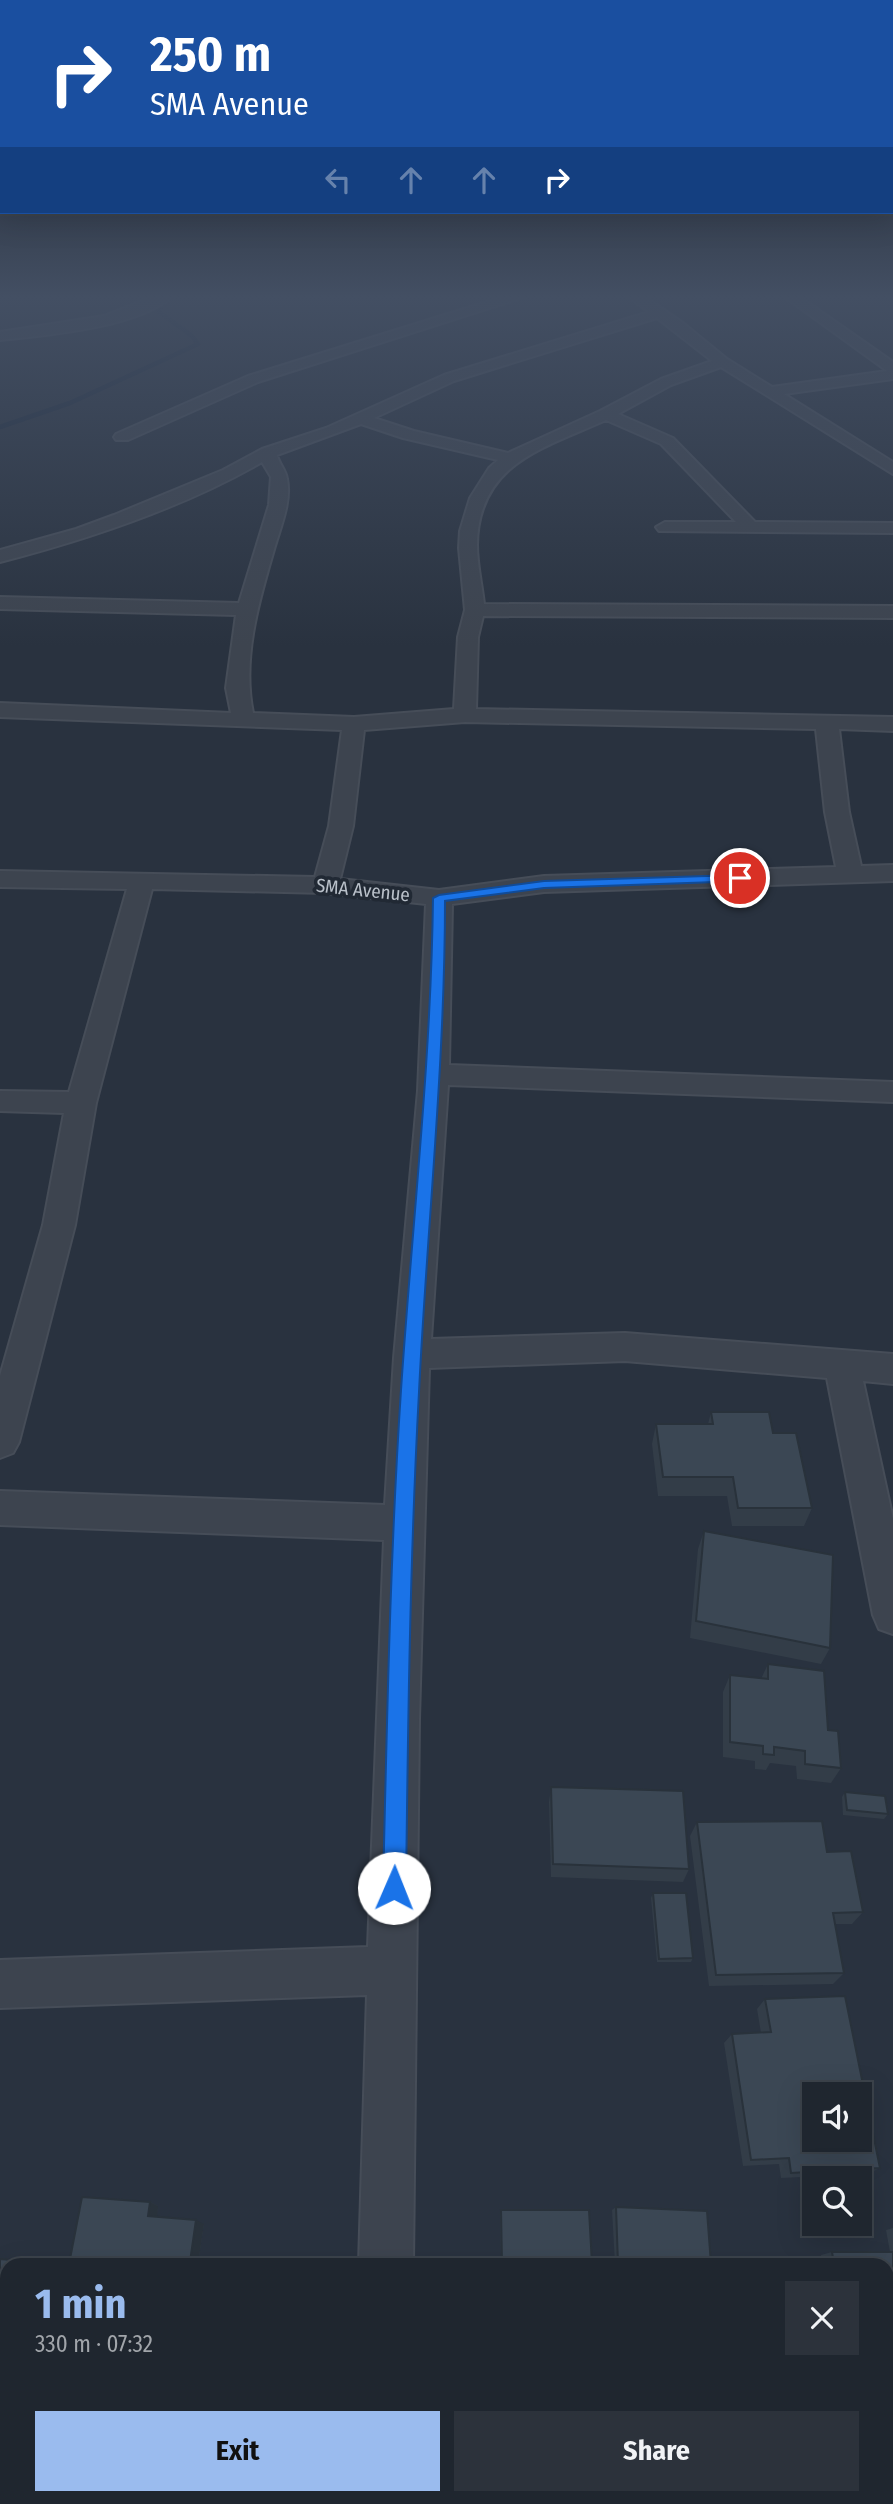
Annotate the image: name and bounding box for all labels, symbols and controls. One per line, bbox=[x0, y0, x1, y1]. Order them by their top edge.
text: 250 m bbox=[150, 25, 271, 84]
icon: right bbox=[35, 28, 126, 119]
text: SMA Avenue bbox=[150, 85, 309, 123]
icon: left bbox=[319, 161, 357, 199]
icon: ahead bbox=[392, 161, 430, 199]
icon: ahead bbox=[465, 161, 503, 199]
icon: right bbox=[538, 161, 576, 199]
pin bbox=[710, 848, 770, 908]
icon: arrive bbox=[721, 859, 759, 897]
street label: SMA Avenue bbox=[315, 874, 411, 906]
position arrow bbox=[357, 1851, 431, 1925]
map controls bbox=[802, 2082, 872, 2236]
button: sound bbox=[802, 2082, 872, 2152]
button: search bbox=[802, 2166, 872, 2236]
text: 1 min bbox=[35, 2279, 126, 2329]
button: close bbox=[785, 2281, 859, 2355]
text: 330 m · 07:32 bbox=[35, 2330, 153, 2358]
button: Exit bbox=[35, 2411, 440, 2491]
button: Share bbox=[454, 2411, 859, 2491]

